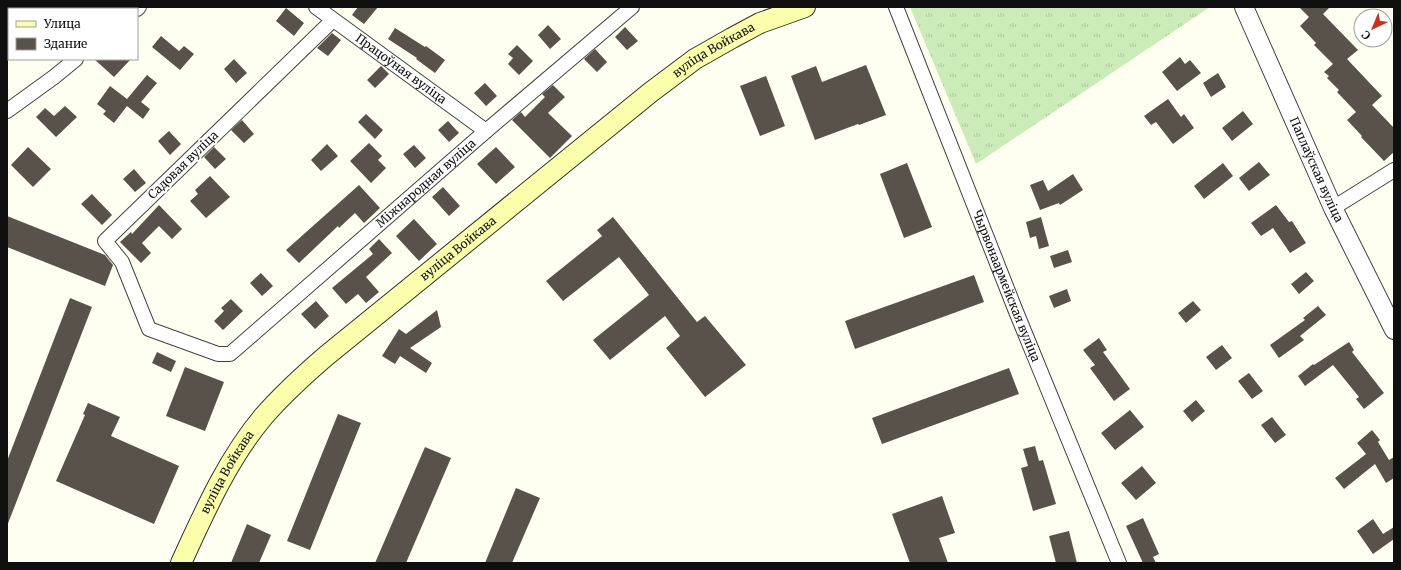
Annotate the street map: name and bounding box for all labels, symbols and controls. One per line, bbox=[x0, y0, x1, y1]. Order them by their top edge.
legend bbox=[8, 8, 138, 60]
north arrow bbox=[1353, 8, 1393, 48]
text: Улица bbox=[43, 16, 81, 31]
street label: вуліца Войкава bbox=[669, 19, 758, 80]
text: С bbox=[1359, 28, 1374, 43]
street label: Працоўная вуліца bbox=[353, 30, 450, 107]
text: Здание bbox=[44, 36, 87, 51]
street label: Паплаўская вуліца bbox=[1287, 114, 1347, 225]
street label: Садовая вуліца bbox=[144, 127, 221, 202]
street label: Міжнародная вуліца bbox=[373, 135, 479, 230]
street label: Чырвонаармейская вуліца bbox=[970, 208, 1044, 364]
street label: вуліца Войкава bbox=[417, 213, 499, 284]
street label: вуліца Войкава bbox=[197, 427, 257, 516]

